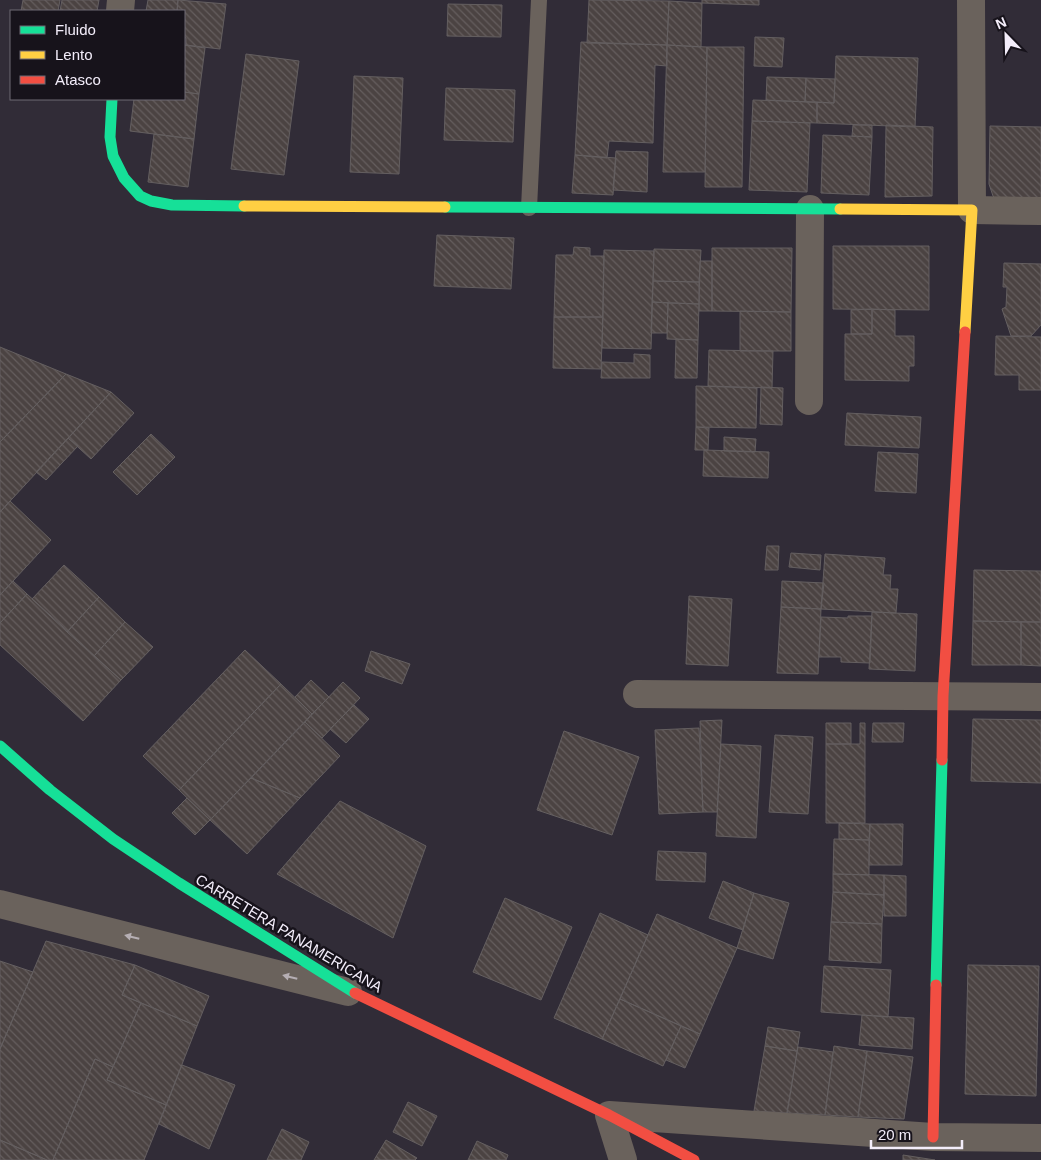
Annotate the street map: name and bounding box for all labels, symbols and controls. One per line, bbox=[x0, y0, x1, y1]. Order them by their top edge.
legend bbox=[10, 10, 185, 100]
north arrow bbox=[981, 10, 1031, 60]
text: N bbox=[993, 14, 1009, 32]
text: Fluido bbox=[55, 21, 96, 38]
text: Lento bbox=[55, 46, 93, 63]
text: Atasco bbox=[55, 71, 101, 88]
street label: CARRETERA PANAMERICANA bbox=[193, 870, 385, 996]
one-way arrow bbox=[125, 933, 140, 941]
one-way arrow bbox=[282, 973, 297, 981]
scale bar bbox=[871, 1118, 962, 1150]
text: 20 m bbox=[878, 1126, 911, 1143]

